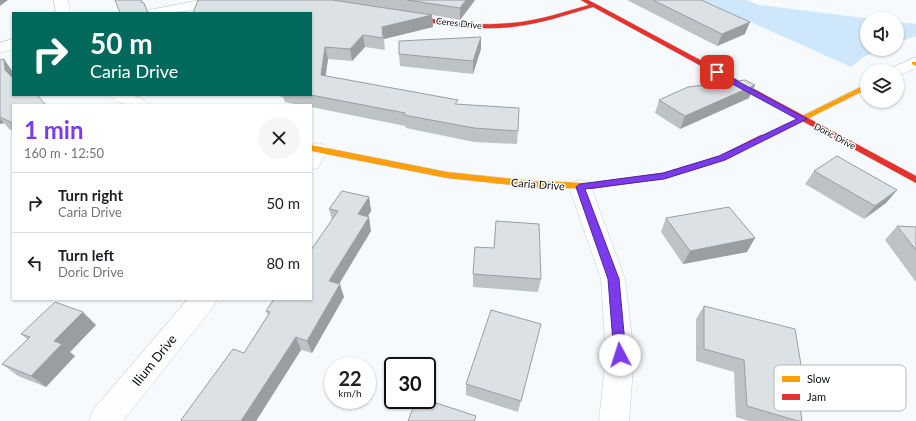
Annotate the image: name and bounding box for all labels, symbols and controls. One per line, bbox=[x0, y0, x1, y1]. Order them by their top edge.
map controls bbox=[860, 12, 904, 108]
button: sound bbox=[860, 12, 904, 56]
street label: Ceres Drive bbox=[435, 15, 483, 31]
text: 50 m bbox=[90, 26, 153, 60]
icon: right bbox=[24, 28, 76, 80]
pin bbox=[700, 55, 734, 89]
text: Caria Drive bbox=[90, 60, 178, 82]
icon: arrive bbox=[706, 61, 728, 83]
button: layers bbox=[860, 64, 904, 108]
text: 1 min bbox=[24, 115, 84, 144]
button: close bbox=[258, 117, 300, 159]
street label: Doric Drive bbox=[812, 120, 858, 152]
text: 160 m · 12:50 bbox=[24, 145, 104, 161]
street label: Caria Drive bbox=[511, 176, 566, 192]
text: Turn right bbox=[58, 186, 123, 204]
icon: right bbox=[24, 192, 46, 214]
text: 50 m bbox=[266, 194, 300, 212]
text: Caria Drive bbox=[58, 204, 122, 220]
text: Turn left bbox=[58, 246, 114, 264]
icon: left bbox=[24, 252, 46, 274]
text: 80 m bbox=[266, 254, 300, 272]
text: Doric Drive bbox=[58, 264, 124, 280]
street label: Ilium Drive bbox=[128, 331, 180, 389]
position arrow bbox=[599, 334, 641, 376]
speed limit sign: 30 bbox=[384, 357, 436, 409]
legend bbox=[774, 365, 906, 411]
text: 22 bbox=[338, 366, 362, 390]
text: Slow bbox=[807, 372, 831, 385]
text: km/h bbox=[338, 387, 362, 399]
text: Jam bbox=[807, 390, 826, 403]

